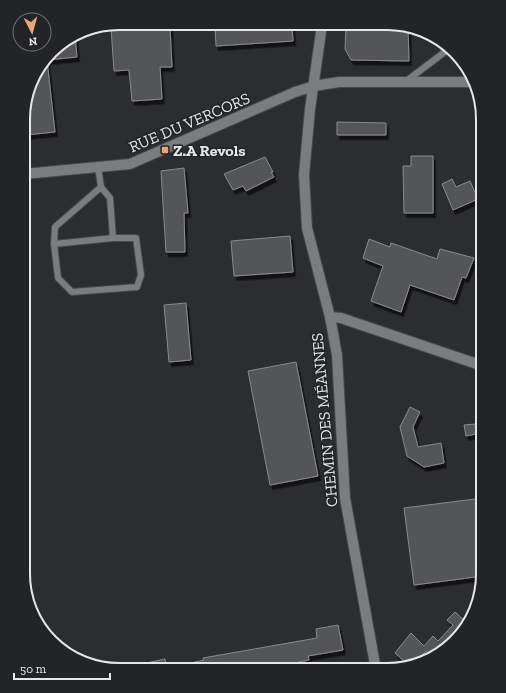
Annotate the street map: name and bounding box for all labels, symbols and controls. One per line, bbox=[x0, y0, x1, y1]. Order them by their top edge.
north arrow bbox=[12, 12, 52, 52]
text: N bbox=[28, 35, 38, 48]
street label: RUE DU VERCORS bbox=[126, 88, 253, 157]
place label: Z.A Revols bbox=[173, 141, 246, 160]
marker: Z.A Revols bbox=[160, 145, 170, 155]
street label: CHEMIN DES MÉANNES bbox=[307, 332, 342, 508]
scale bar bbox=[14, 655, 110, 681]
text: 50 m bbox=[20, 662, 47, 676]

